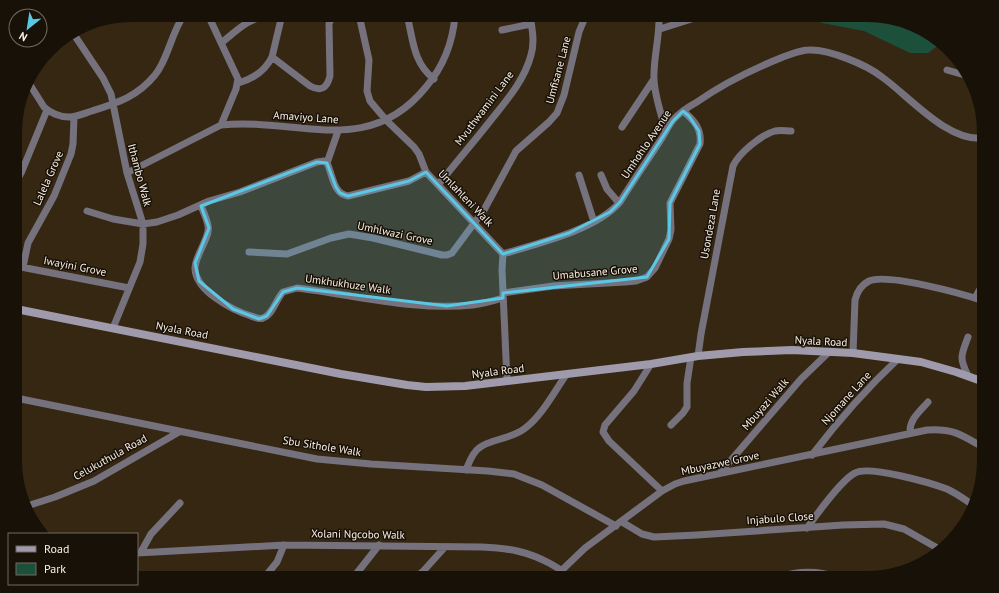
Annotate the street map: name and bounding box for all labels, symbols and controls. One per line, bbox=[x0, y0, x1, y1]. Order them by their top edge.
north arrow bbox=[8, 8, 48, 48]
text: N bbox=[16, 29, 30, 45]
street label: Umfisane Lane bbox=[542, 34, 574, 105]
street label: Mvuthwamini Lane bbox=[451, 68, 517, 148]
street label: Umhohlo Avenue bbox=[618, 107, 674, 181]
street label: Amaviyo Lane bbox=[273, 108, 340, 126]
street label: Ithambo Walk bbox=[125, 142, 155, 209]
street label: Lalela Grove bbox=[30, 148, 66, 207]
street label: Umlahleni Walk bbox=[435, 167, 497, 230]
street label: Usondeza Lane bbox=[697, 187, 723, 260]
street label: Umhlwazi Grove bbox=[356, 218, 434, 248]
street label: Iwayini Grove bbox=[42, 253, 108, 279]
street label: Umabusane Grove bbox=[552, 261, 638, 283]
street label: Umkhukhuze Walk bbox=[304, 271, 392, 297]
street label: Nyala Road bbox=[155, 318, 209, 342]
street label: Nyala Road bbox=[794, 333, 848, 349]
street label: Nyala Road bbox=[471, 361, 525, 381]
street label: Njomane Lane bbox=[818, 368, 874, 428]
street label: Mbuyazi Walk bbox=[739, 375, 792, 433]
street label: Celukuthula Road bbox=[71, 431, 149, 483]
street label: Sbu Sithole Walk bbox=[282, 433, 363, 459]
street label: Mbuyazwe Grove bbox=[680, 448, 761, 478]
street label: Injabulo Close bbox=[746, 509, 814, 527]
street label: Xolani Ngcobo Walk bbox=[311, 526, 406, 542]
legend bbox=[8, 533, 138, 585]
text: Road bbox=[44, 541, 69, 556]
text: Park bbox=[44, 561, 66, 576]

